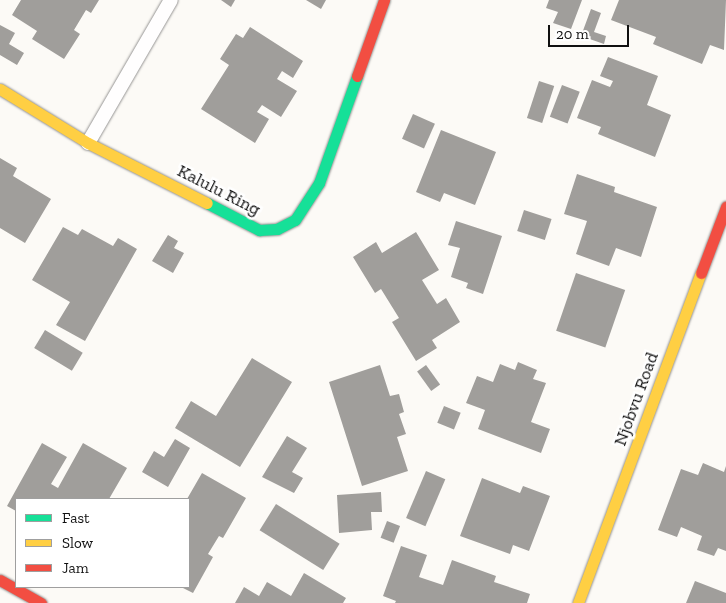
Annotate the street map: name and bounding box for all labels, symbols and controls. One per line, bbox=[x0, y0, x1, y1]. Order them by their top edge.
scale bar bbox=[551, 15, 632, 47]
text: 20 m bbox=[556, 25, 589, 43]
street label: Kalulu Ring bbox=[174, 160, 264, 220]
street label: Njobvu Road bbox=[609, 349, 663, 449]
legend bbox=[15, 498, 190, 588]
text: Fast bbox=[62, 509, 90, 527]
text: Slow bbox=[62, 534, 93, 552]
text: Jam bbox=[62, 559, 89, 577]

